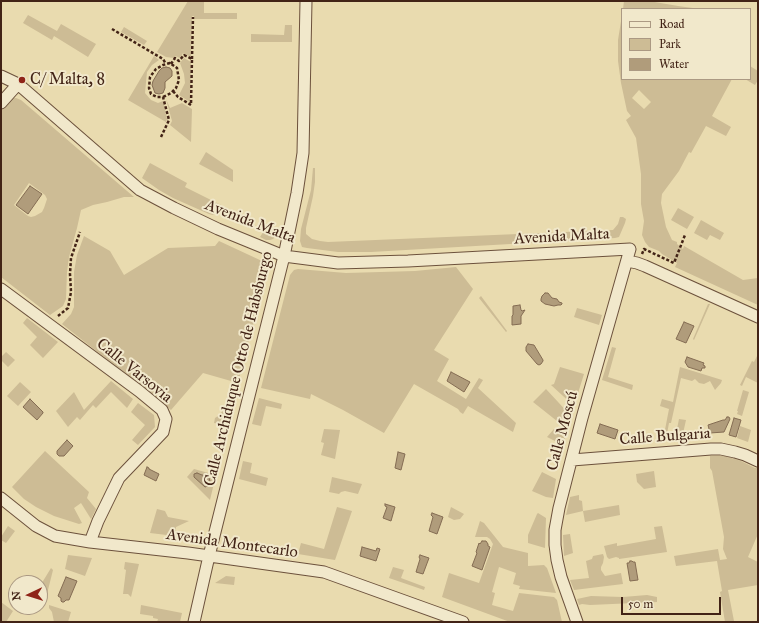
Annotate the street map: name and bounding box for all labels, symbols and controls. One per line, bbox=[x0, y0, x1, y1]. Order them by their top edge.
legend bbox=[621, 8, 751, 80]
text: Road bbox=[659, 17, 685, 31]
text: Park bbox=[659, 37, 681, 51]
text: Water bbox=[659, 57, 689, 71]
place label: C/ Malta, 8 bbox=[30, 70, 105, 90]
marker: C/ Malta, 8 bbox=[17, 75, 27, 85]
street label: Avenida Malta bbox=[202, 196, 298, 248]
street label: Avenida Malta bbox=[514, 225, 610, 249]
street label: Calle Archiduque Otto de Habsburgo bbox=[200, 250, 278, 488]
street label: Calle Varsovia bbox=[92, 335, 176, 407]
street label: Calle Moscú bbox=[543, 389, 583, 473]
street label: Calle Bulgaria bbox=[619, 424, 711, 450]
street label: Avenida Montecarlo bbox=[165, 525, 299, 563]
north arrow bbox=[8, 575, 48, 615]
scale bar bbox=[623, 589, 723, 615]
text: N bbox=[10, 591, 23, 601]
text: 50 m bbox=[628, 597, 653, 611]

